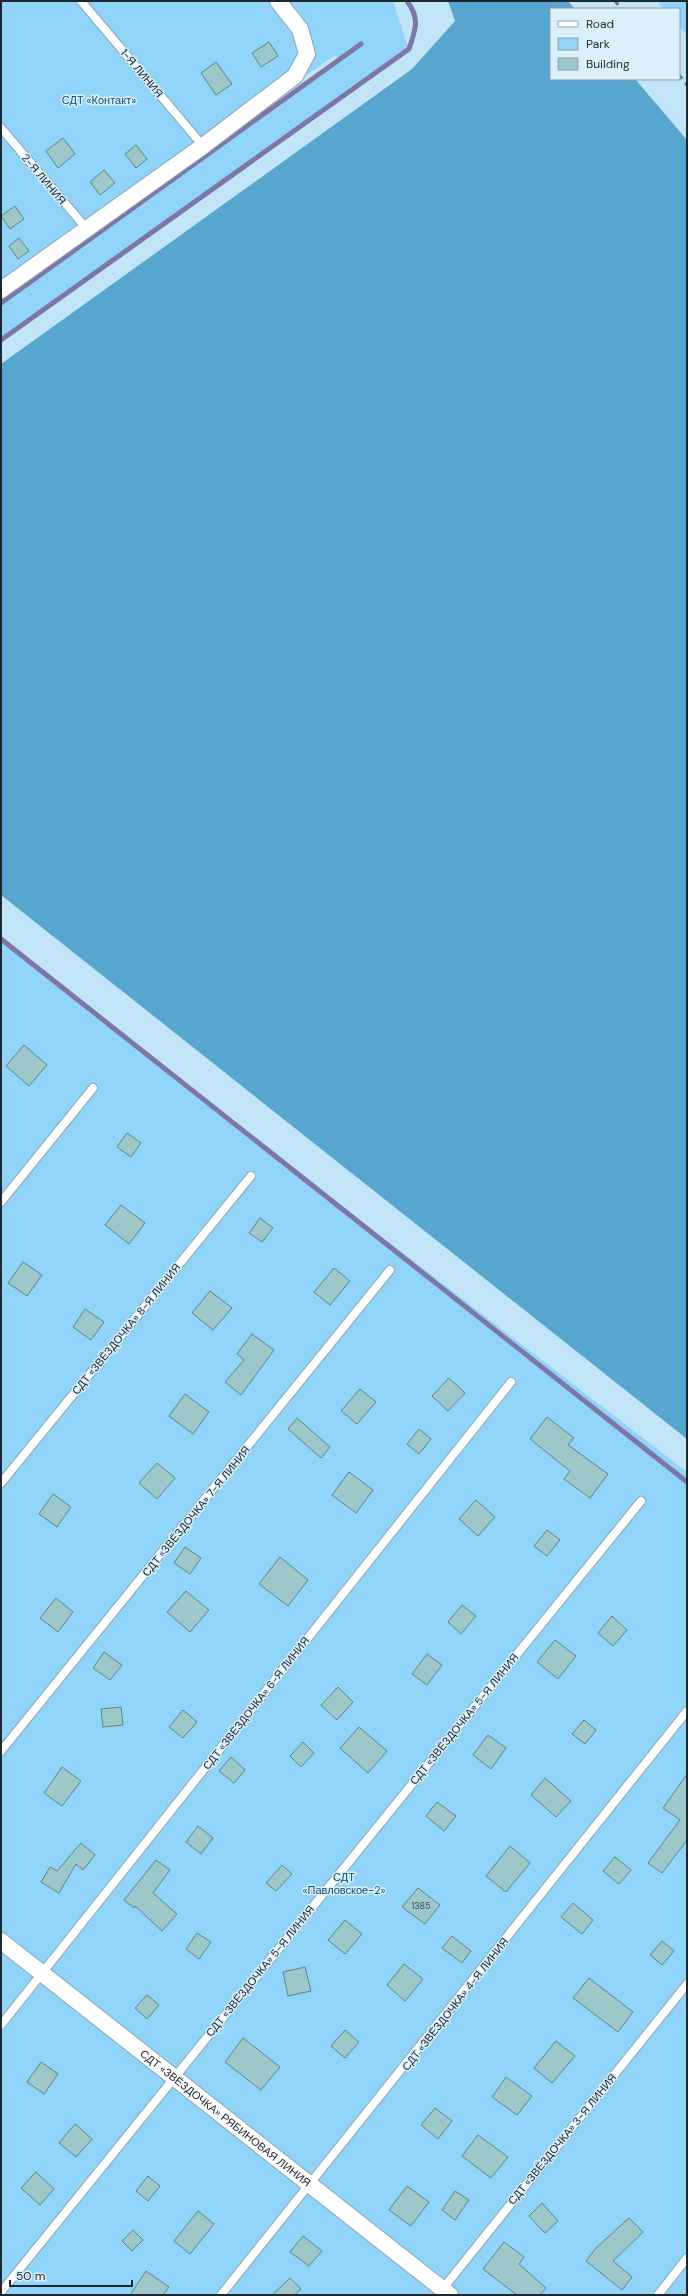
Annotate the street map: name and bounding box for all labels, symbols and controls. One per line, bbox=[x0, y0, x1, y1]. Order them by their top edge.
legend bbox=[550, 8, 680, 80]
text: Road bbox=[586, 16, 614, 32]
text: Park bbox=[586, 36, 610, 52]
street label: 1-Я ЛИНИЯ bbox=[118, 46, 166, 100]
text: Building bbox=[586, 56, 630, 72]
park label: СДТ «Контакт» bbox=[62, 93, 136, 107]
street label: 2-Я ЛИНИЯ bbox=[19, 151, 69, 207]
street label: СДТ «ЗВЁЗДОЧКА» 8-Я ЛИНИЯ bbox=[69, 1260, 183, 1397]
street label: СДТ «ЗВЁЗДОЧКА» 7-Я ЛИНИЯ bbox=[139, 1443, 253, 1579]
street label: СДТ «ЗВЁЗДОЧКА» 6-Я ЛИНИЯ bbox=[200, 1634, 312, 1772]
street label: СДТ «ЗВЁЗДОЧКА» 5-Я ЛИНИЯ bbox=[407, 1650, 521, 1787]
park label: СДТ «Павловское-2» bbox=[303, 1870, 385, 1897]
house number: 1385 bbox=[411, 1900, 431, 1912]
street label: СДТ «ЗВЁЗДОЧКА» 5-Я ЛИНИЯ bbox=[203, 1902, 317, 2039]
street label: СДТ «ЗВЁЗДОЧКА» 4-Я ЛИНИЯ bbox=[399, 1935, 511, 2073]
street label: СДТ «ЗВЁЗДОЧКА» РЯБИНОВАЯ ЛИНИЯ bbox=[137, 2046, 314, 2190]
street label: СДТ «ЗВЁЗДОЧКА» 3-Я ЛИНИЯ bbox=[505, 2071, 619, 2207]
scale bar bbox=[10, 2262, 132, 2288]
text: 50 m bbox=[16, 2268, 45, 2284]

